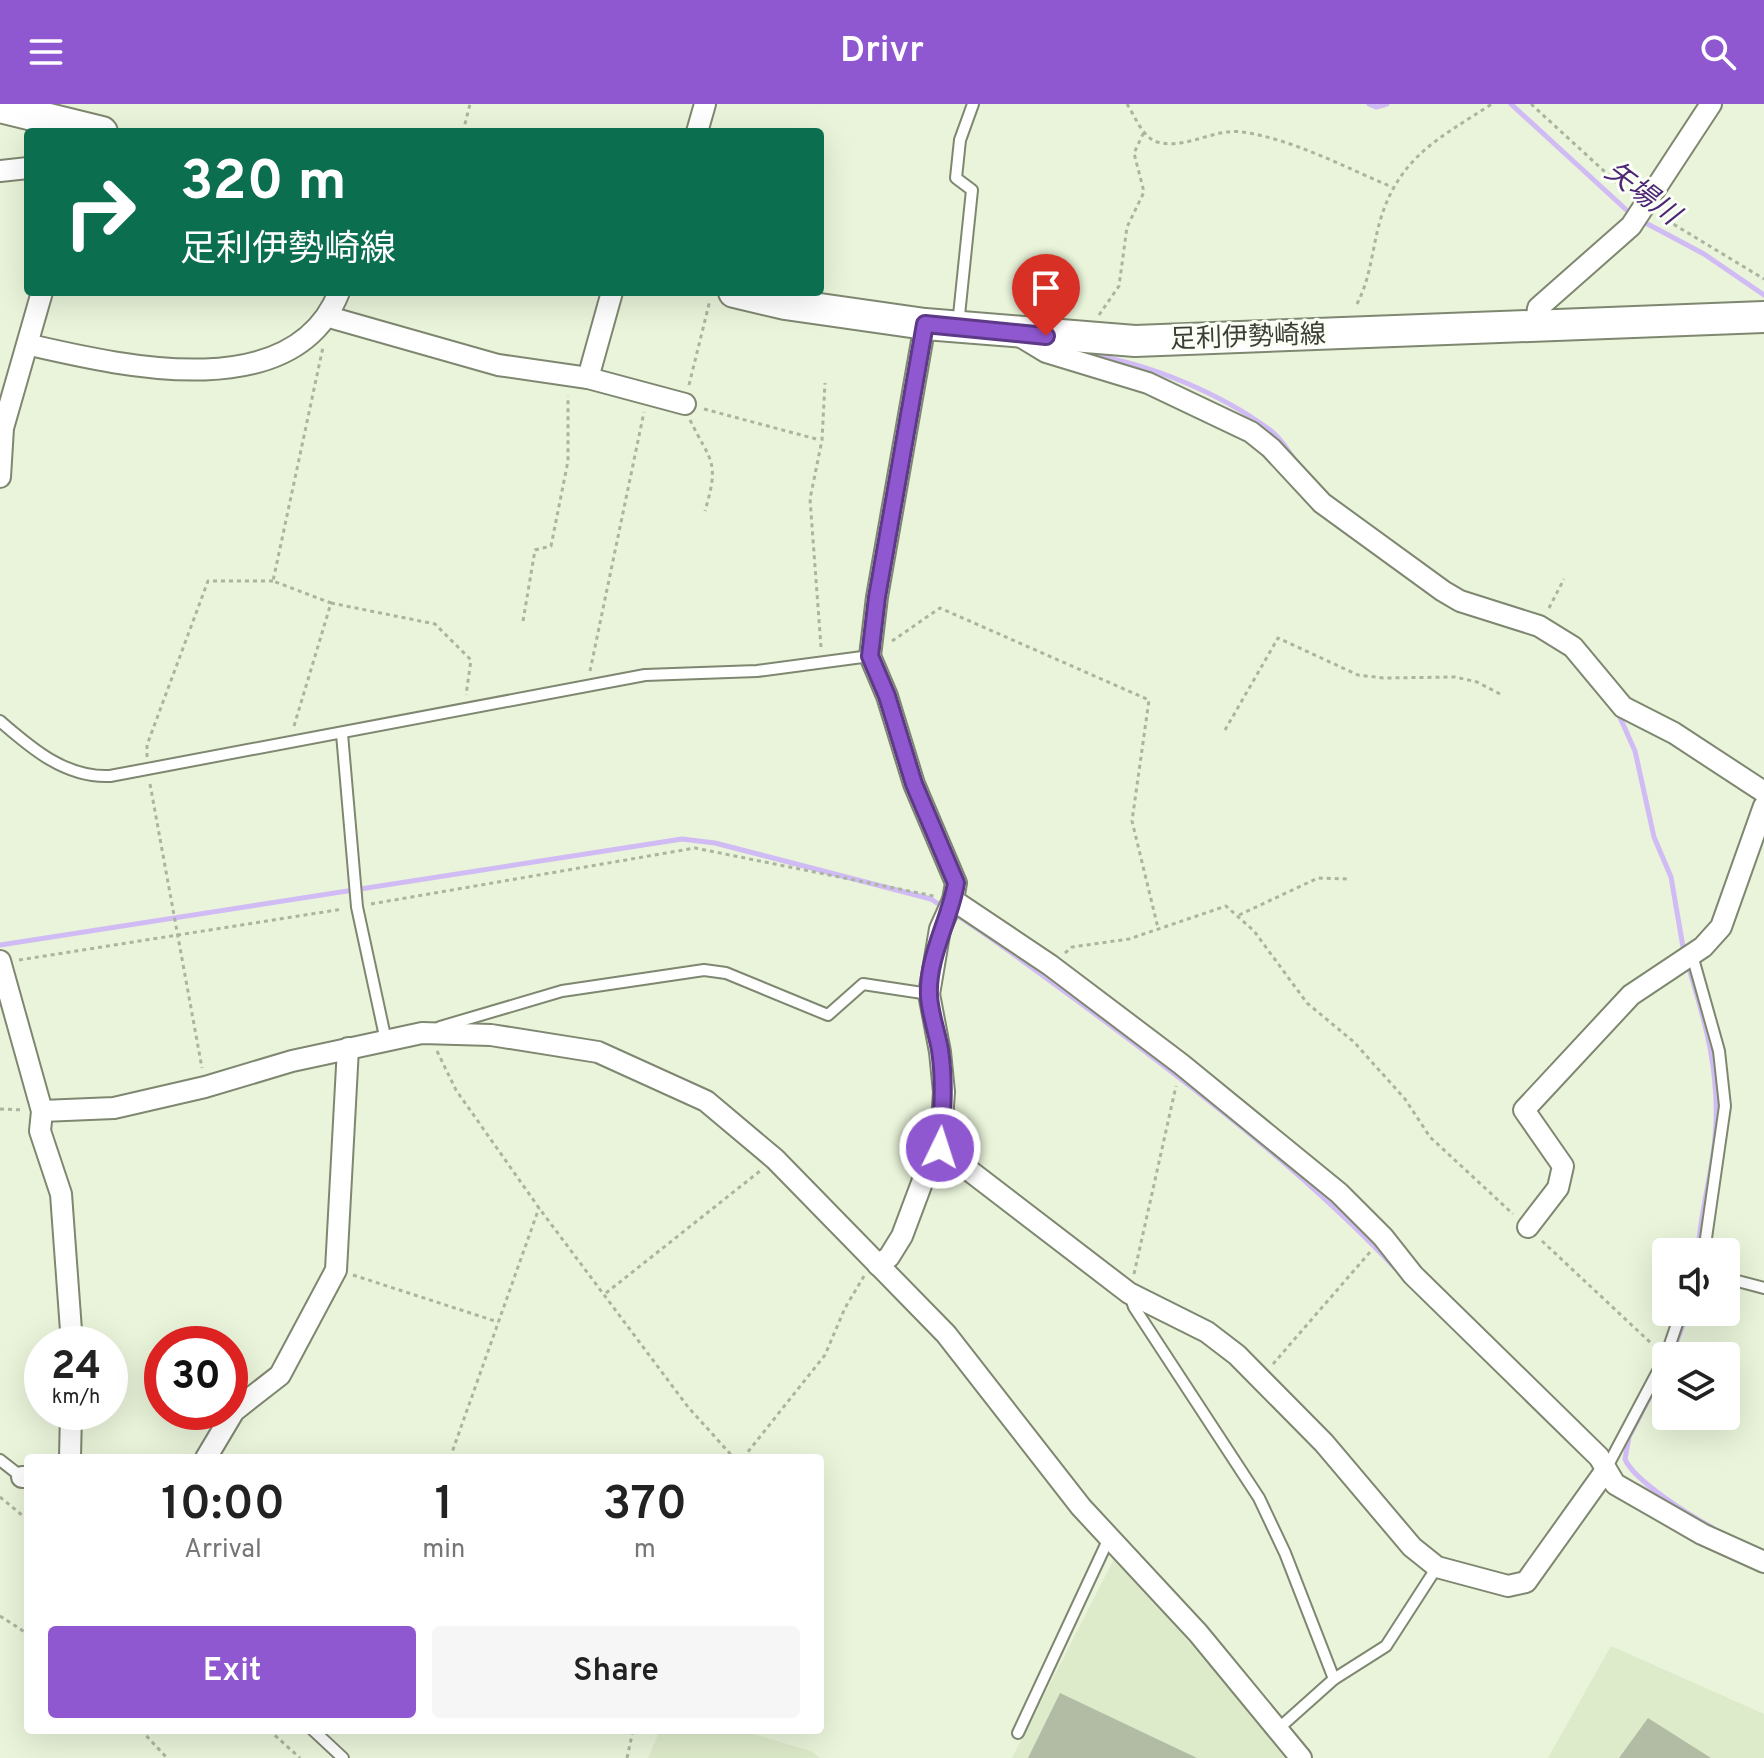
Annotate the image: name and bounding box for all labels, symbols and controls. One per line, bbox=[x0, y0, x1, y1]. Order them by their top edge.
text: Drivr bbox=[840, 29, 924, 75]
icon: menu bbox=[24, 30, 68, 74]
icon: search bbox=[1696, 30, 1740, 74]
text: 320 m bbox=[180, 149, 347, 219]
water label: 矢場川 bbox=[1597, 155, 1688, 236]
icon: right bbox=[48, 160, 152, 264]
text: 足利伊勢崎線 bbox=[180, 228, 396, 274]
pin bbox=[1012, 254, 1080, 336]
icon: arrive bbox=[1024, 266, 1068, 310]
street label: 足利伊勢崎線 bbox=[1170, 319, 1327, 358]
position arrow bbox=[898, 1106, 982, 1190]
map controls bbox=[1652, 1238, 1740, 1430]
button: sound bbox=[1652, 1238, 1740, 1326]
speed limit sign: 30 bbox=[144, 1326, 248, 1430]
button: layers bbox=[1652, 1342, 1740, 1430]
text: 24 bbox=[51, 1343, 101, 1393]
text: km/h bbox=[52, 1385, 100, 1411]
text: 10:00 bbox=[161, 1476, 285, 1536]
text: 1 bbox=[434, 1476, 453, 1536]
text: 370 bbox=[602, 1476, 687, 1536]
text: Arrival bbox=[184, 1534, 262, 1567]
text: min bbox=[422, 1534, 465, 1567]
text: m bbox=[634, 1534, 656, 1567]
button: Exit bbox=[48, 1626, 416, 1718]
button: Share bbox=[432, 1626, 800, 1718]

